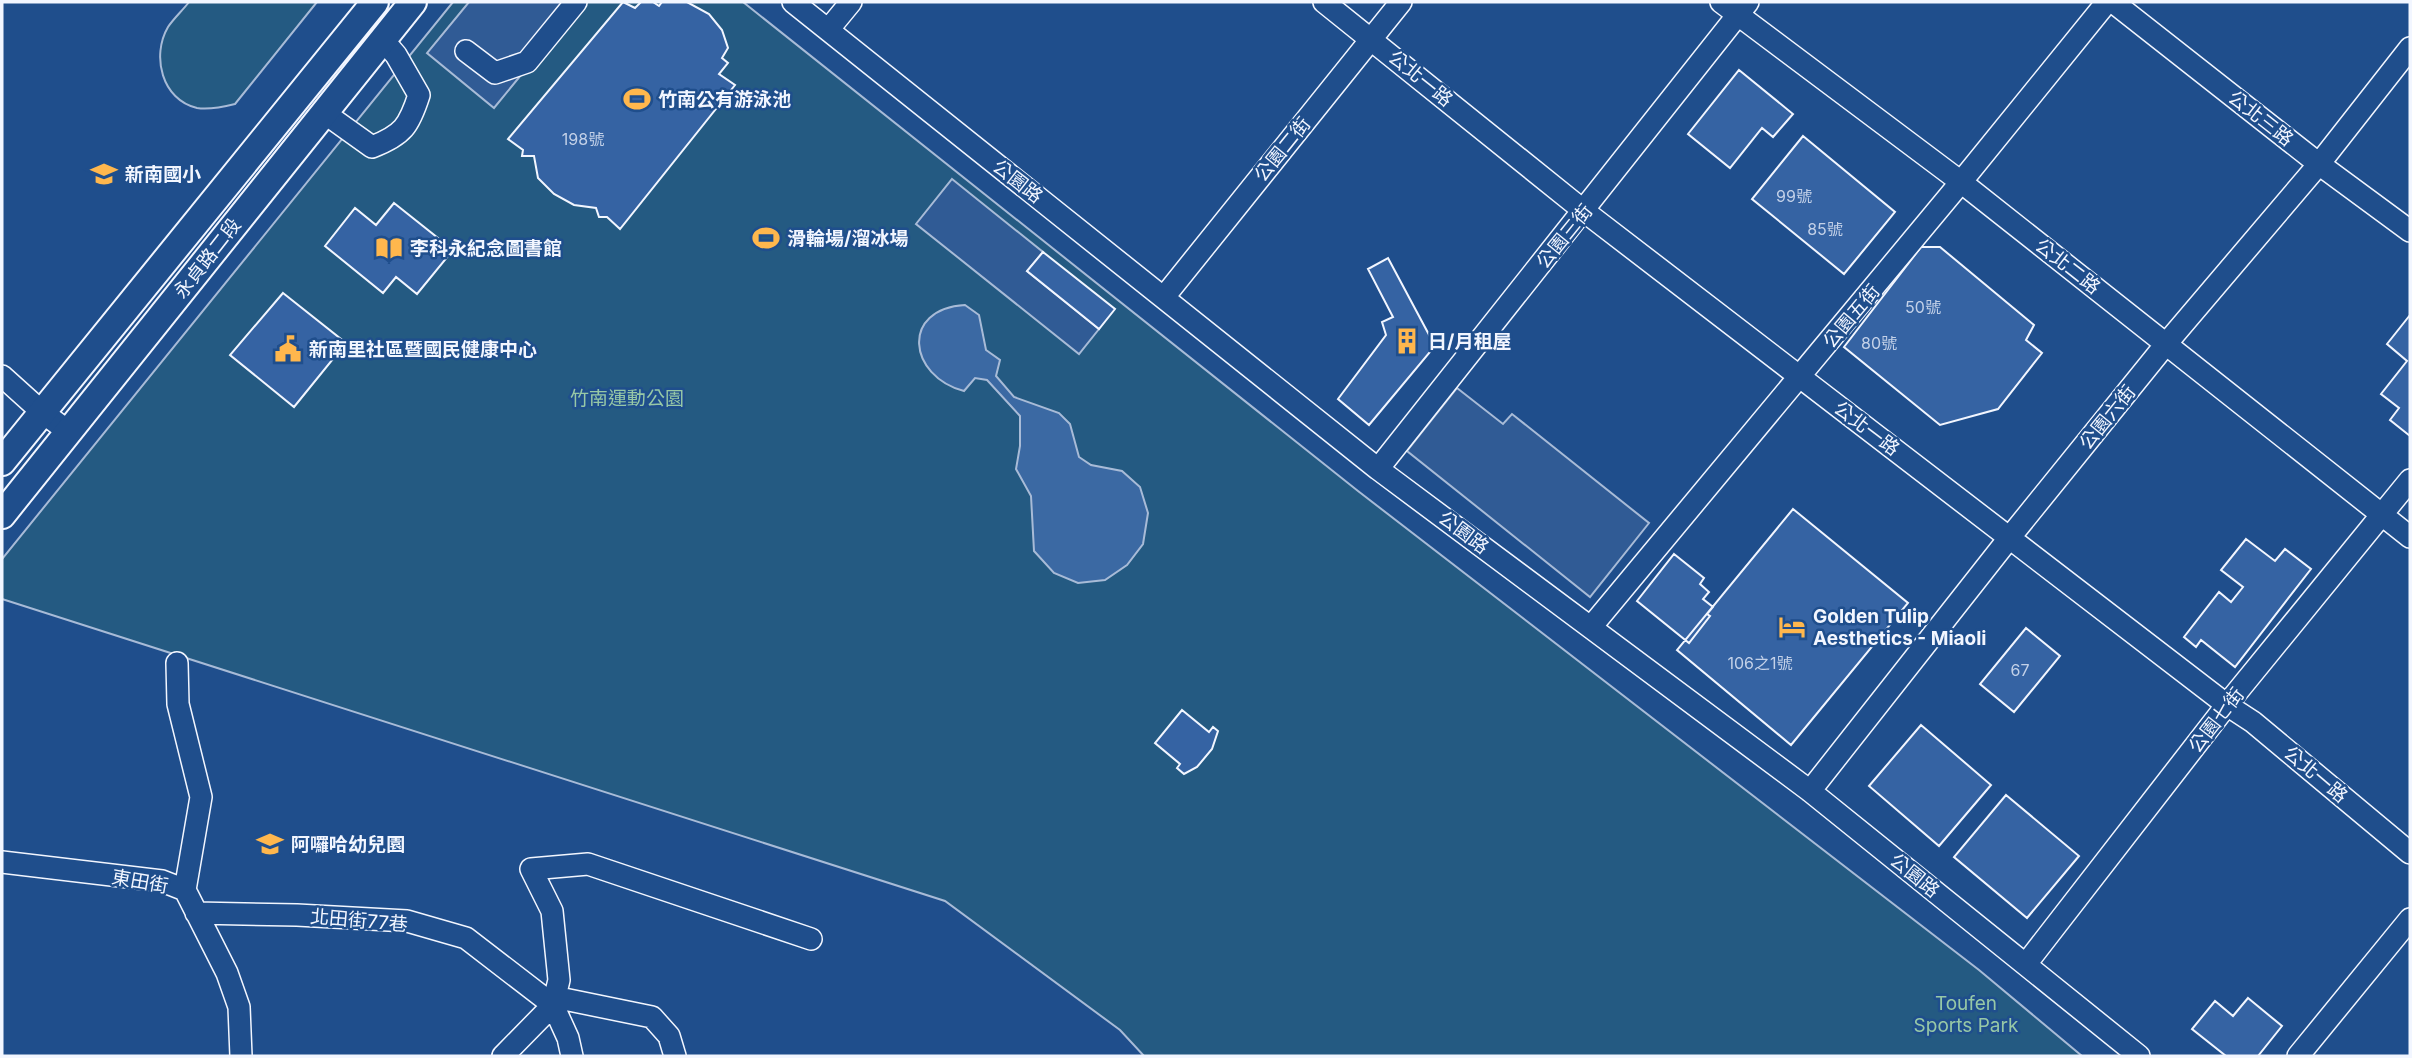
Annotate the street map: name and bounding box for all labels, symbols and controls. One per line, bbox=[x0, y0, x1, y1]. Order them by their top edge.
street label: 公北一路 bbox=[1384, 46, 1457, 111]
sports icon: 竹南公有游泳池 bbox=[622, 84, 652, 114]
street label: 公北三路 bbox=[2224, 86, 2298, 151]
place label: 竹南公有游泳池 bbox=[658, 88, 791, 111]
street label: 公園二街 bbox=[1250, 113, 1315, 186]
house number: 198號 bbox=[562, 129, 604, 149]
street label: 公園路 bbox=[988, 155, 1047, 208]
school or university icon: 新南國小 bbox=[89, 159, 119, 189]
place label: 新南國小 bbox=[125, 163, 201, 186]
house number: 99號 bbox=[1776, 186, 1812, 206]
street label: 公園三街 bbox=[1532, 200, 1597, 273]
street label: 永貞路二段 bbox=[169, 214, 246, 303]
house number: 85號 bbox=[1807, 219, 1843, 239]
sports icon: 滑輪場/溜冰場 bbox=[751, 223, 781, 253]
place label: 滑輪場/溜冰場 bbox=[787, 227, 908, 250]
library icon: 李科永紀念圖書館 bbox=[374, 233, 404, 263]
street label: 公北二路 bbox=[2031, 234, 2105, 299]
place label: 李科永紀念圖書館 bbox=[410, 237, 562, 260]
street label: 公園五街 bbox=[1818, 280, 1885, 353]
house number: 50號 bbox=[1905, 297, 1941, 317]
building icon: 日/月租屋 bbox=[1392, 326, 1422, 356]
place label: 日/月租屋 bbox=[1428, 330, 1511, 353]
house number: 80號 bbox=[1861, 333, 1897, 353]
public building icon: 新南里社區暨國民健康中心 bbox=[273, 334, 303, 364]
place label: 新南里社區暨國民健康中心 bbox=[309, 338, 537, 361]
street label: 公園六街 bbox=[2075, 381, 2140, 454]
park label: 竹南運動公園 bbox=[570, 387, 684, 410]
street label: 公北一路 bbox=[1829, 396, 1904, 460]
street label: 公園路 bbox=[1434, 506, 1493, 559]
place label: Golden Tulip Aesthetics - Miaoli bbox=[1813, 605, 1987, 650]
hotel icon: Golden Tulip Aesthetics - Miaoli bbox=[1777, 612, 1807, 642]
house number: 106之1號 bbox=[1727, 653, 1793, 673]
house number: 67 bbox=[2011, 660, 2029, 680]
street label: 公園七街 bbox=[2184, 683, 2249, 757]
street label: 公北一路 bbox=[2279, 741, 2352, 808]
school or university icon: 阿囉哈幼兒園 bbox=[255, 829, 285, 859]
place label: 阿囉哈幼兒園 bbox=[291, 833, 405, 856]
street label: 公園路 bbox=[1885, 849, 1944, 902]
street label: 東田街 bbox=[110, 865, 170, 898]
street label: 北田街77巷 bbox=[309, 905, 409, 936]
park label: Toufen Sports Park bbox=[1914, 992, 2019, 1037]

